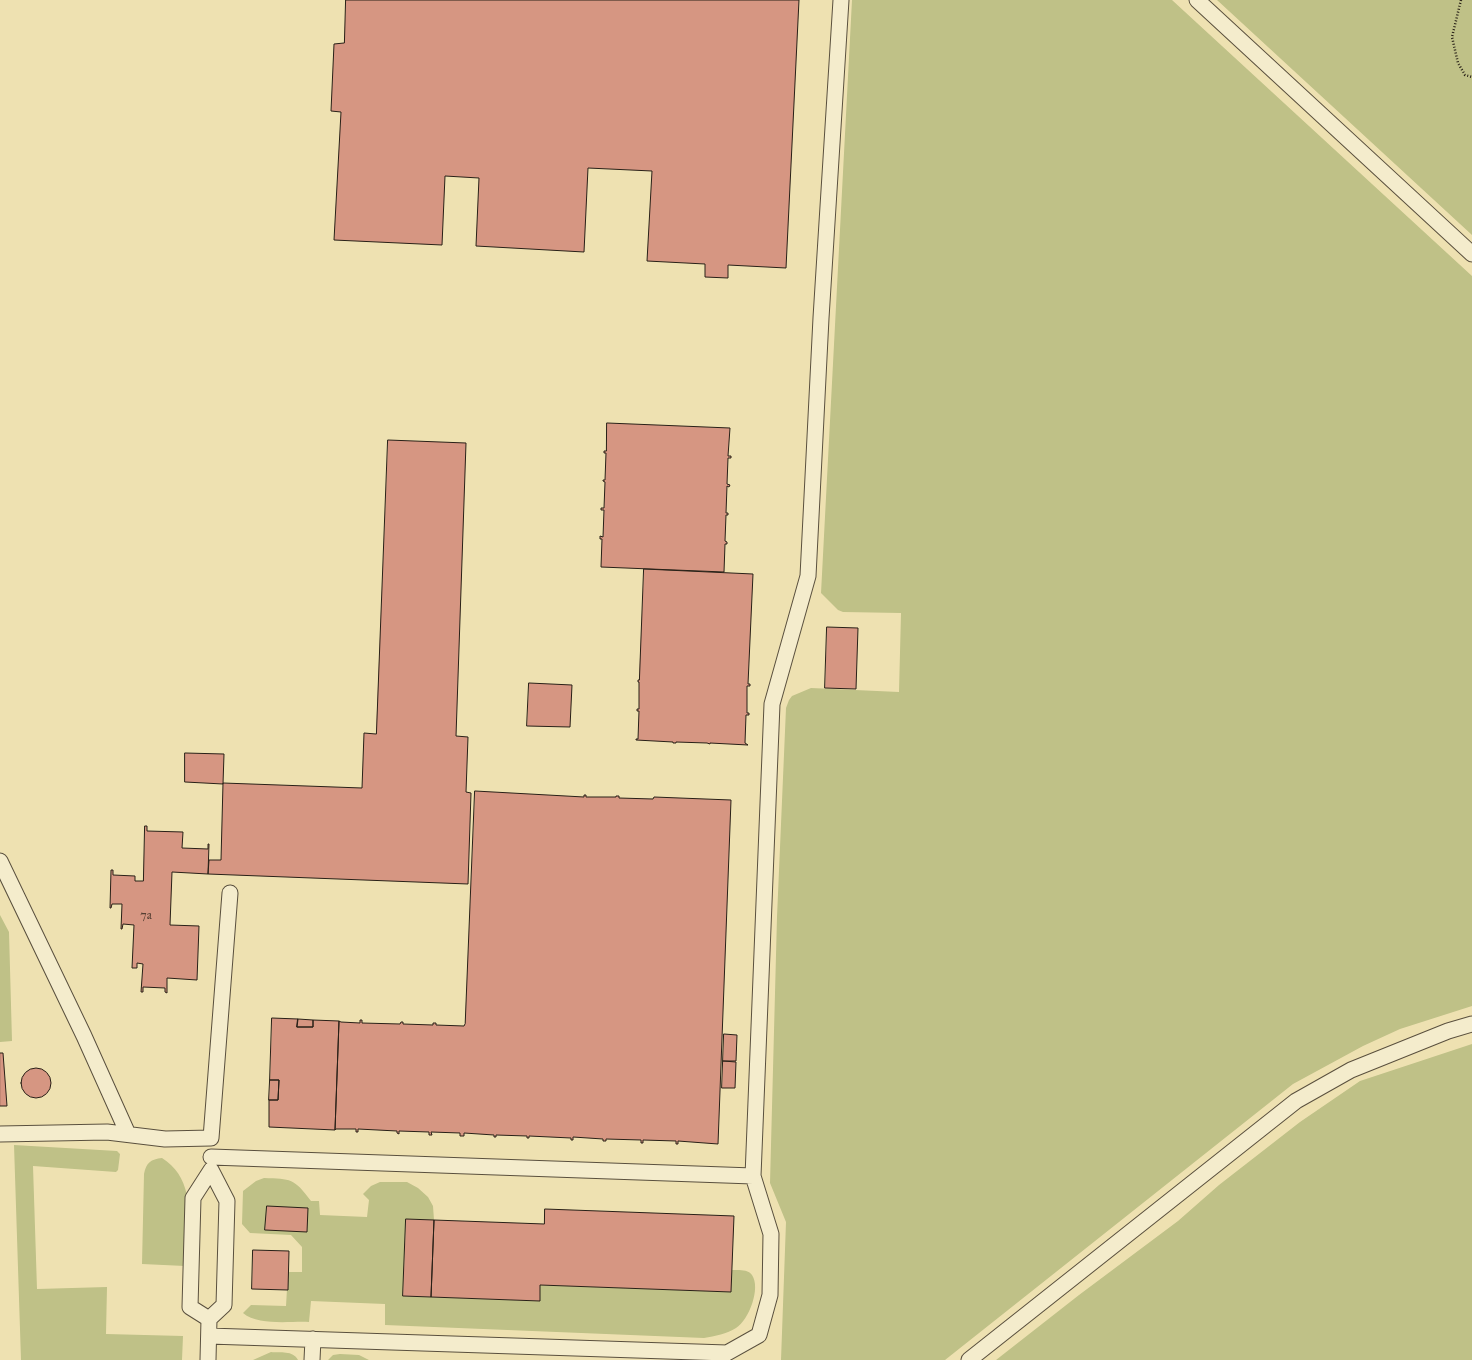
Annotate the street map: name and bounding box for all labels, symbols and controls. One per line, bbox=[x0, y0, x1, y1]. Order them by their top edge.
house number: 7a bbox=[140, 909, 152, 923]

